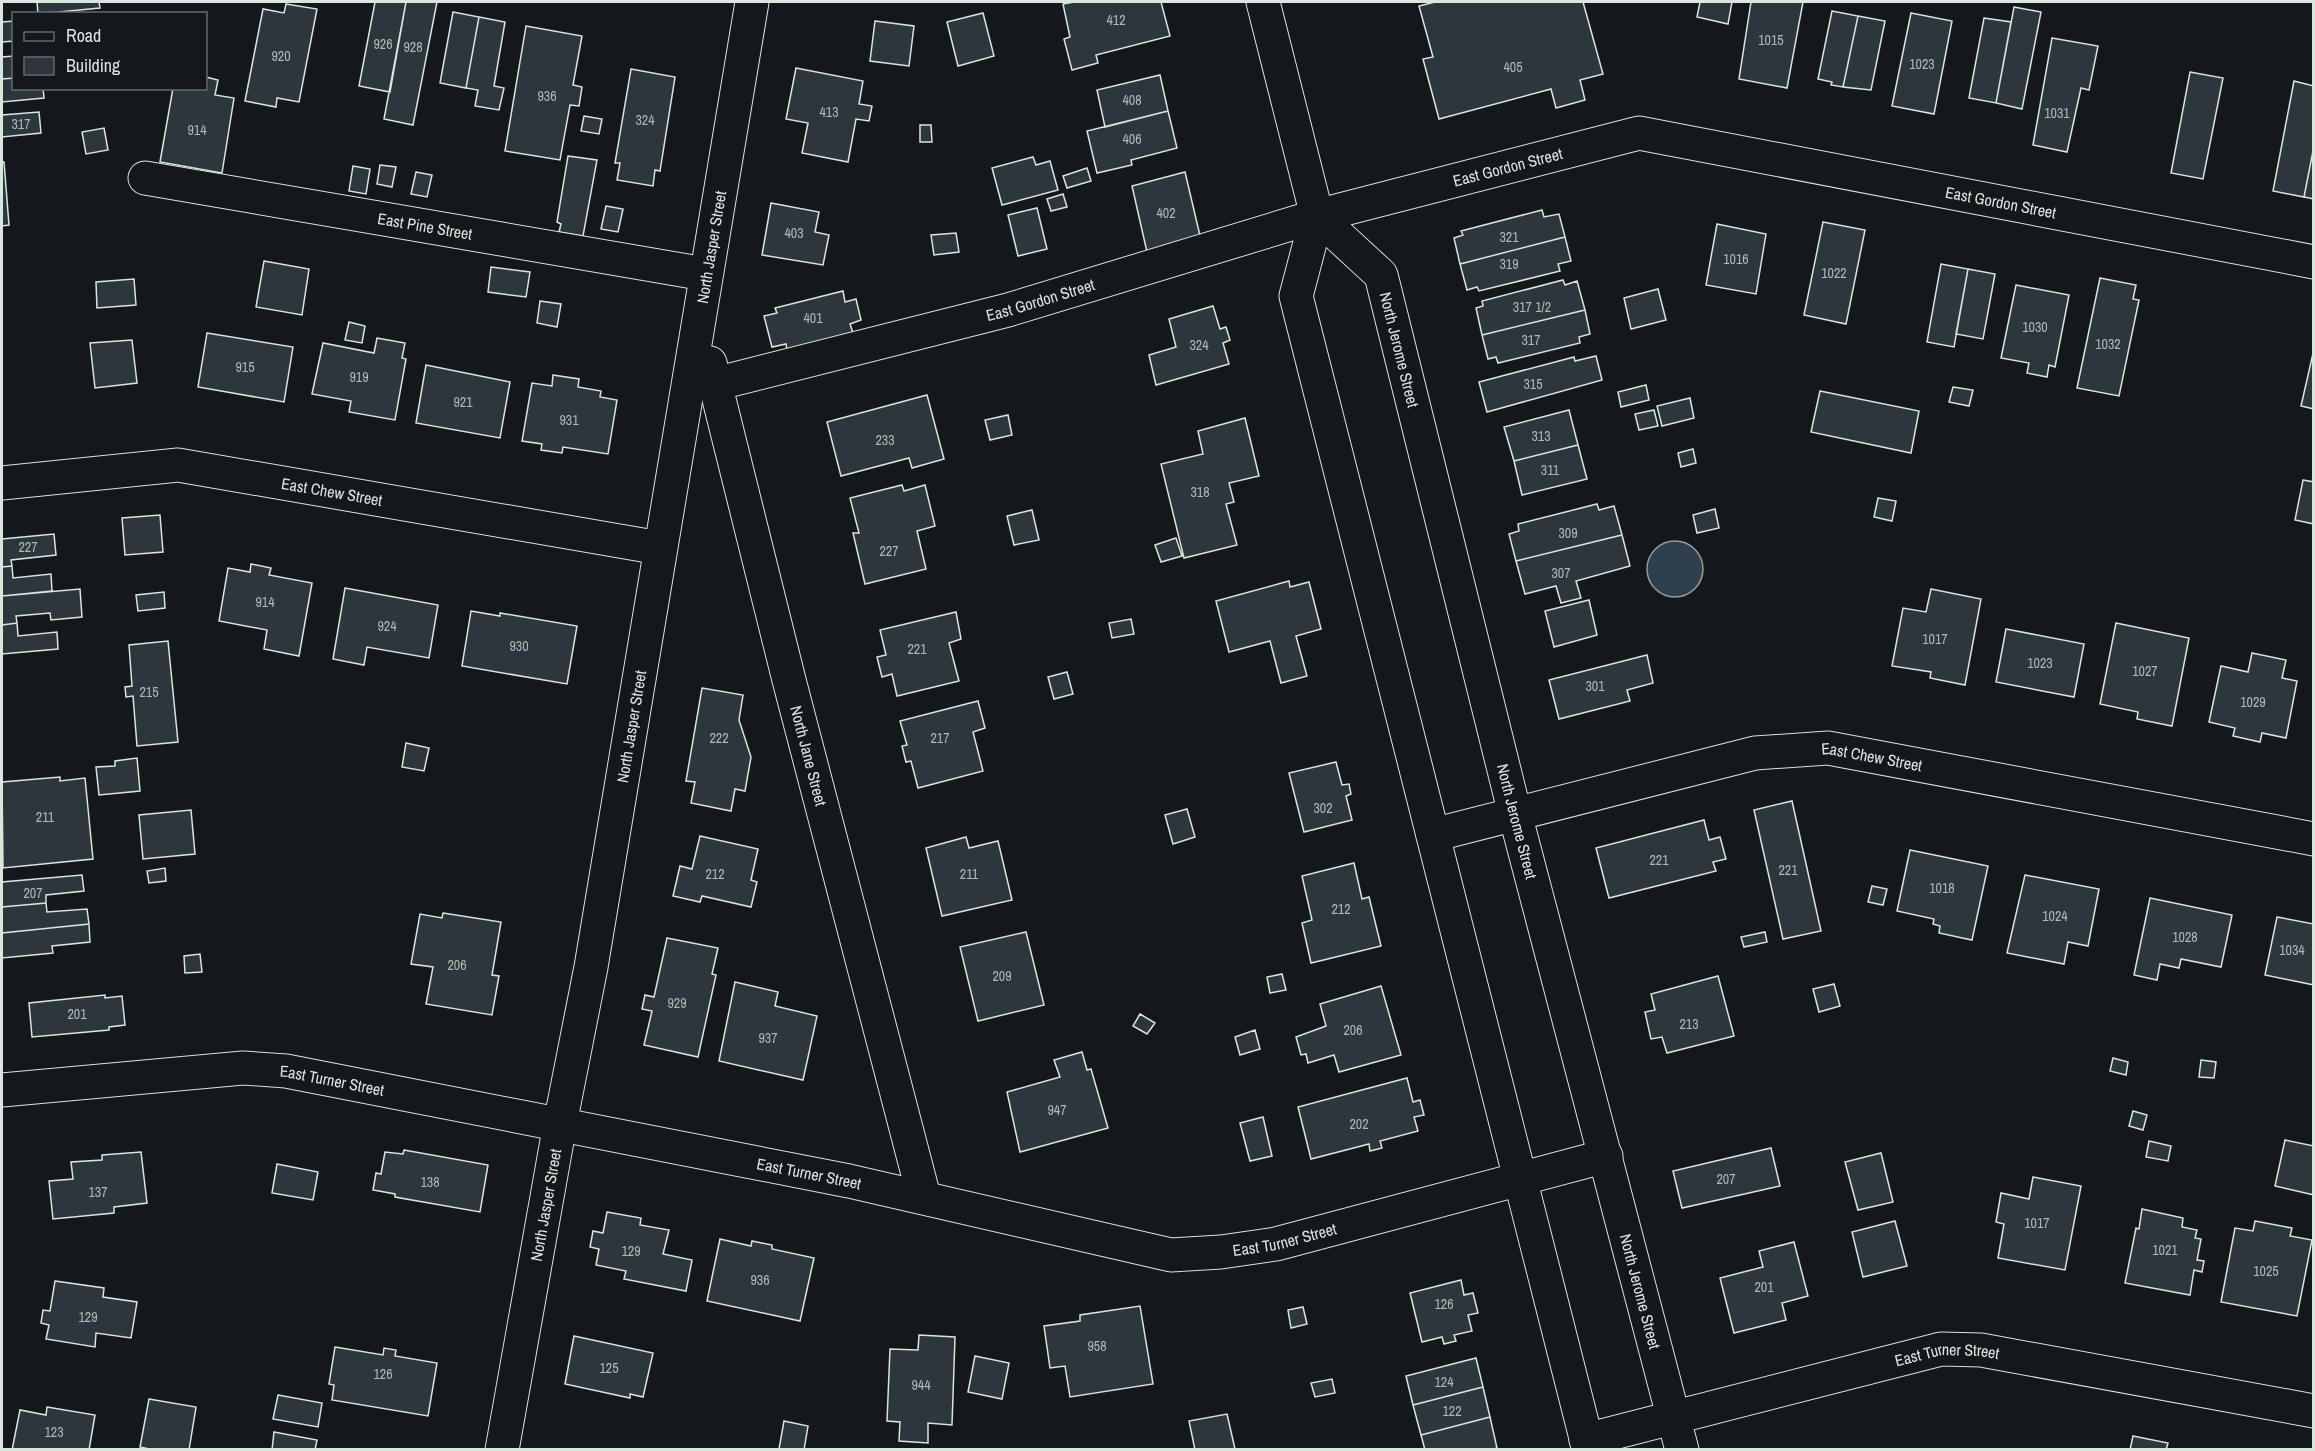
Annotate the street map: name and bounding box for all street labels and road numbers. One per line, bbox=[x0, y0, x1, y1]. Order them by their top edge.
street label: East Gordon Street bbox=[1450, 142, 1565, 192]
street label: East Gordon Street bbox=[1943, 181, 2058, 224]
street label: North Jasper Street bbox=[691, 189, 731, 305]
street label: East Pine Street bbox=[376, 207, 474, 245]
street label: East Gordon Street bbox=[984, 273, 1098, 326]
street label: North Jerome Street bbox=[1375, 290, 1425, 410]
street label: East Chew Street bbox=[280, 472, 384, 511]
street label: North Jasper Street bbox=[611, 668, 651, 784]
street label: North Jane Street bbox=[785, 703, 833, 809]
street label: East Chew Street bbox=[1821, 737, 1924, 776]
street label: North Jerome Street bbox=[1492, 761, 1543, 882]
street label: East Turner Street bbox=[279, 1060, 386, 1101]
street label: North Jasper Street bbox=[525, 1147, 566, 1263]
street label: East Turner Street bbox=[755, 1152, 864, 1195]
street label: East Turner Street bbox=[1231, 1217, 1339, 1261]
street label: North Jerome Street bbox=[1615, 1231, 1666, 1352]
street label: East Turner Street bbox=[1892, 1338, 2002, 1371]

